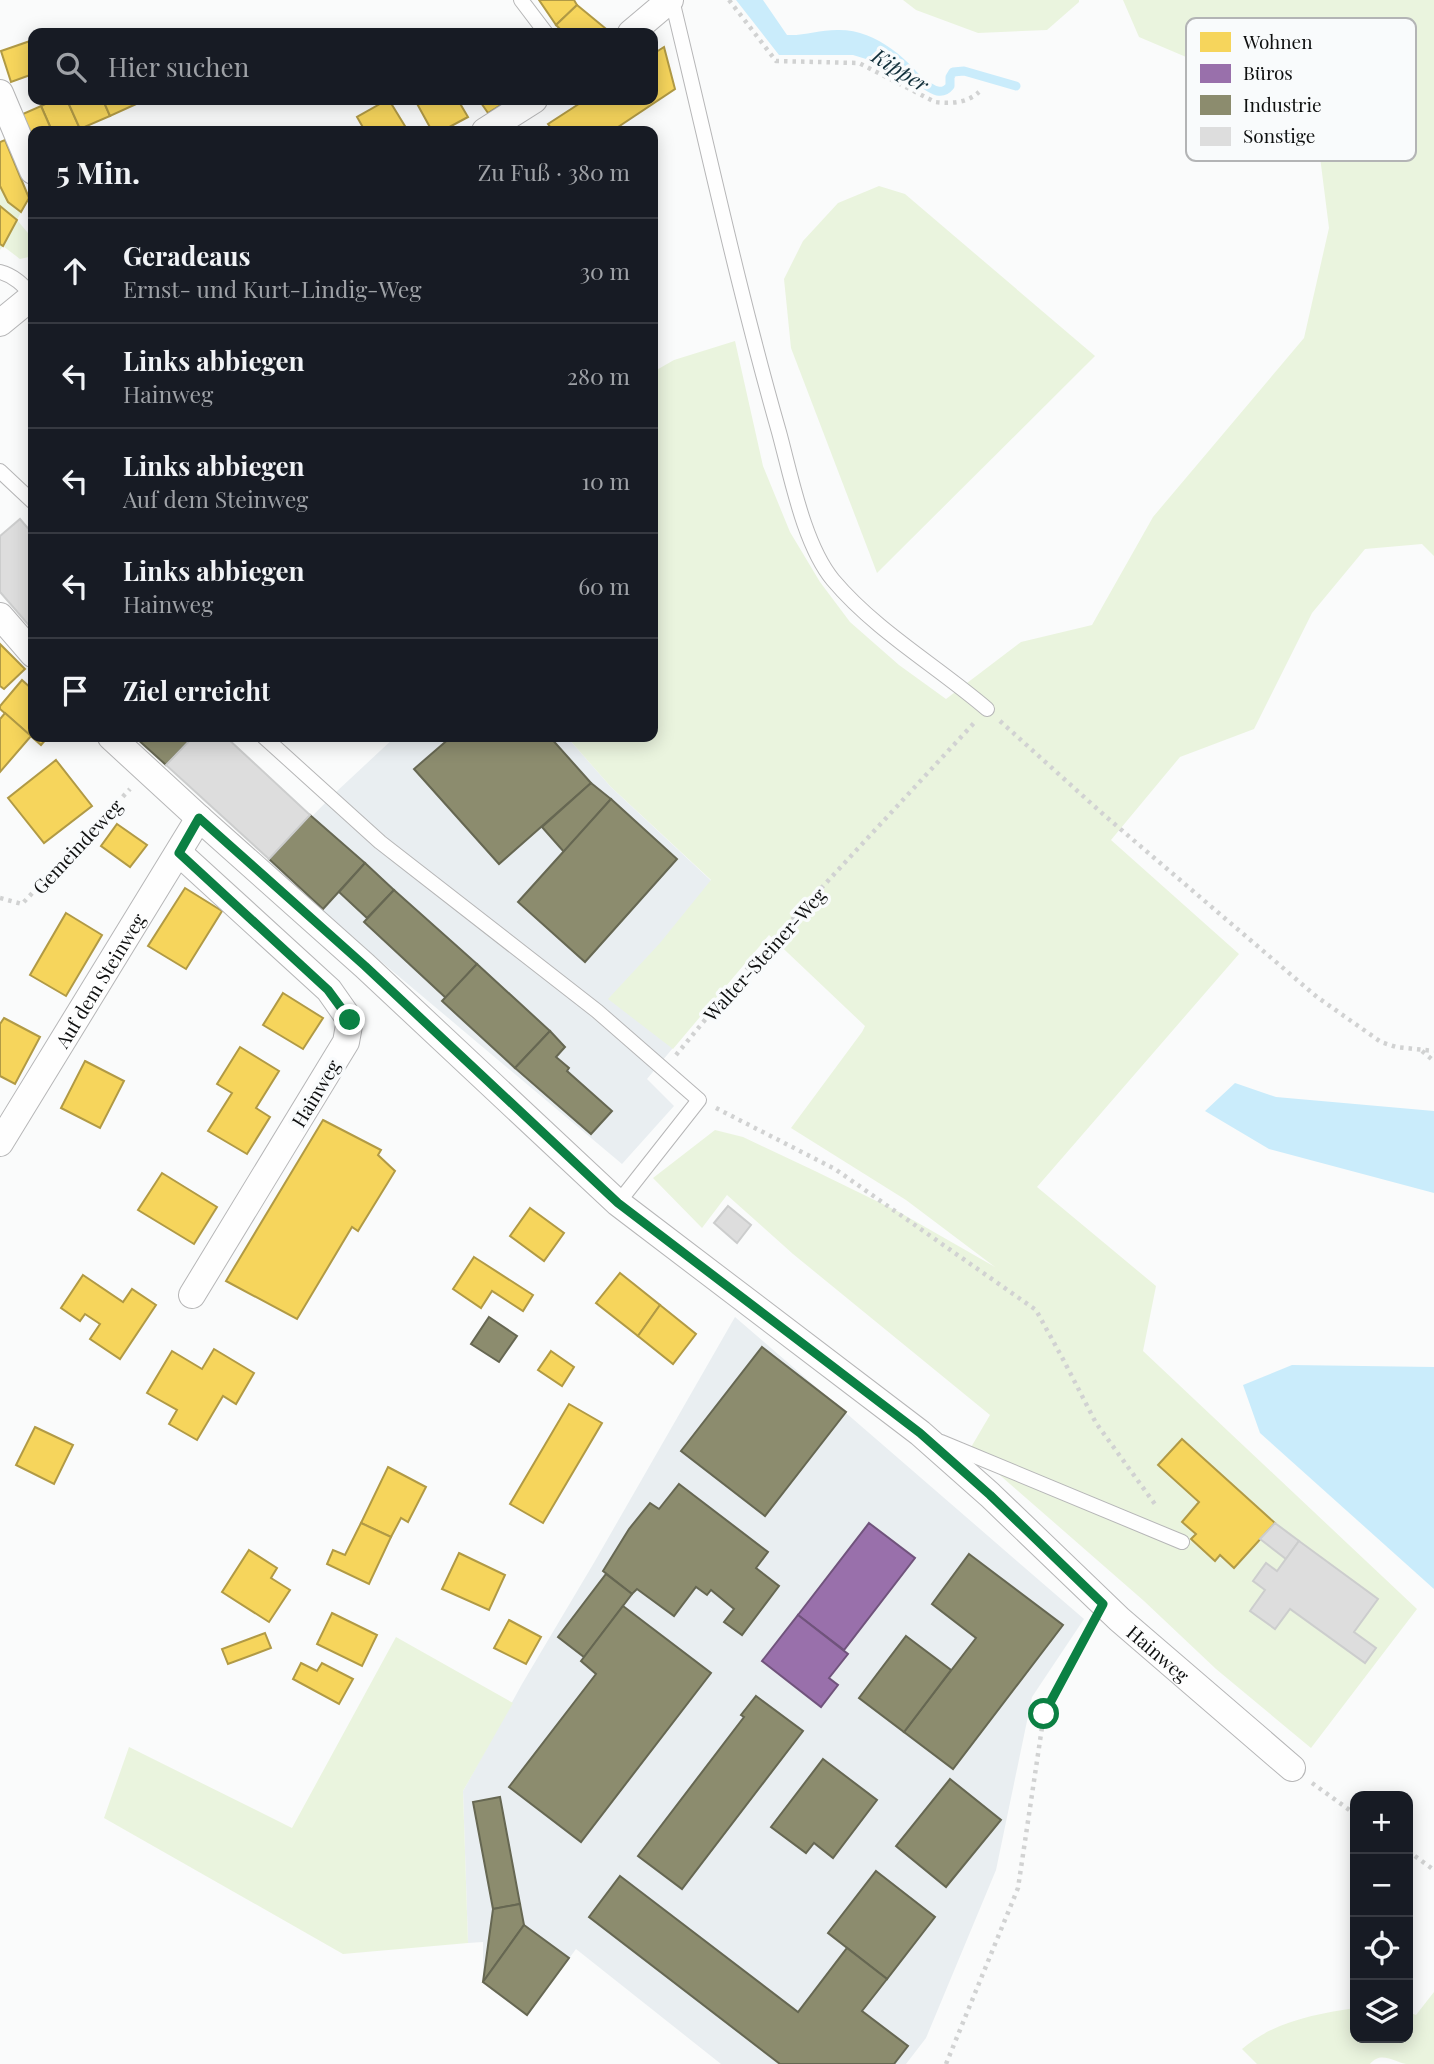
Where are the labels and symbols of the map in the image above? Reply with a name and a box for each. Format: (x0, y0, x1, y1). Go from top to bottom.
legend (1186, 18, 1416, 161)
text: Wohnen (1242, 28, 1313, 54)
water label: Kipper (867, 40, 935, 98)
text: Büros (1243, 59, 1293, 85)
text: Industrie (1243, 91, 1322, 117)
text: Sonstige (1243, 122, 1315, 148)
street label: Gemeindeweg (26, 793, 128, 899)
street label: Walter-Steiner-Weg (696, 882, 831, 1027)
street label: Auf dem Steinweg (48, 908, 151, 1053)
route end (334, 1004, 365, 1035)
street label: Hainweg (285, 1054, 345, 1132)
street label: Hainweg (1122, 1619, 1195, 1687)
route start (1028, 1698, 1059, 1729)

